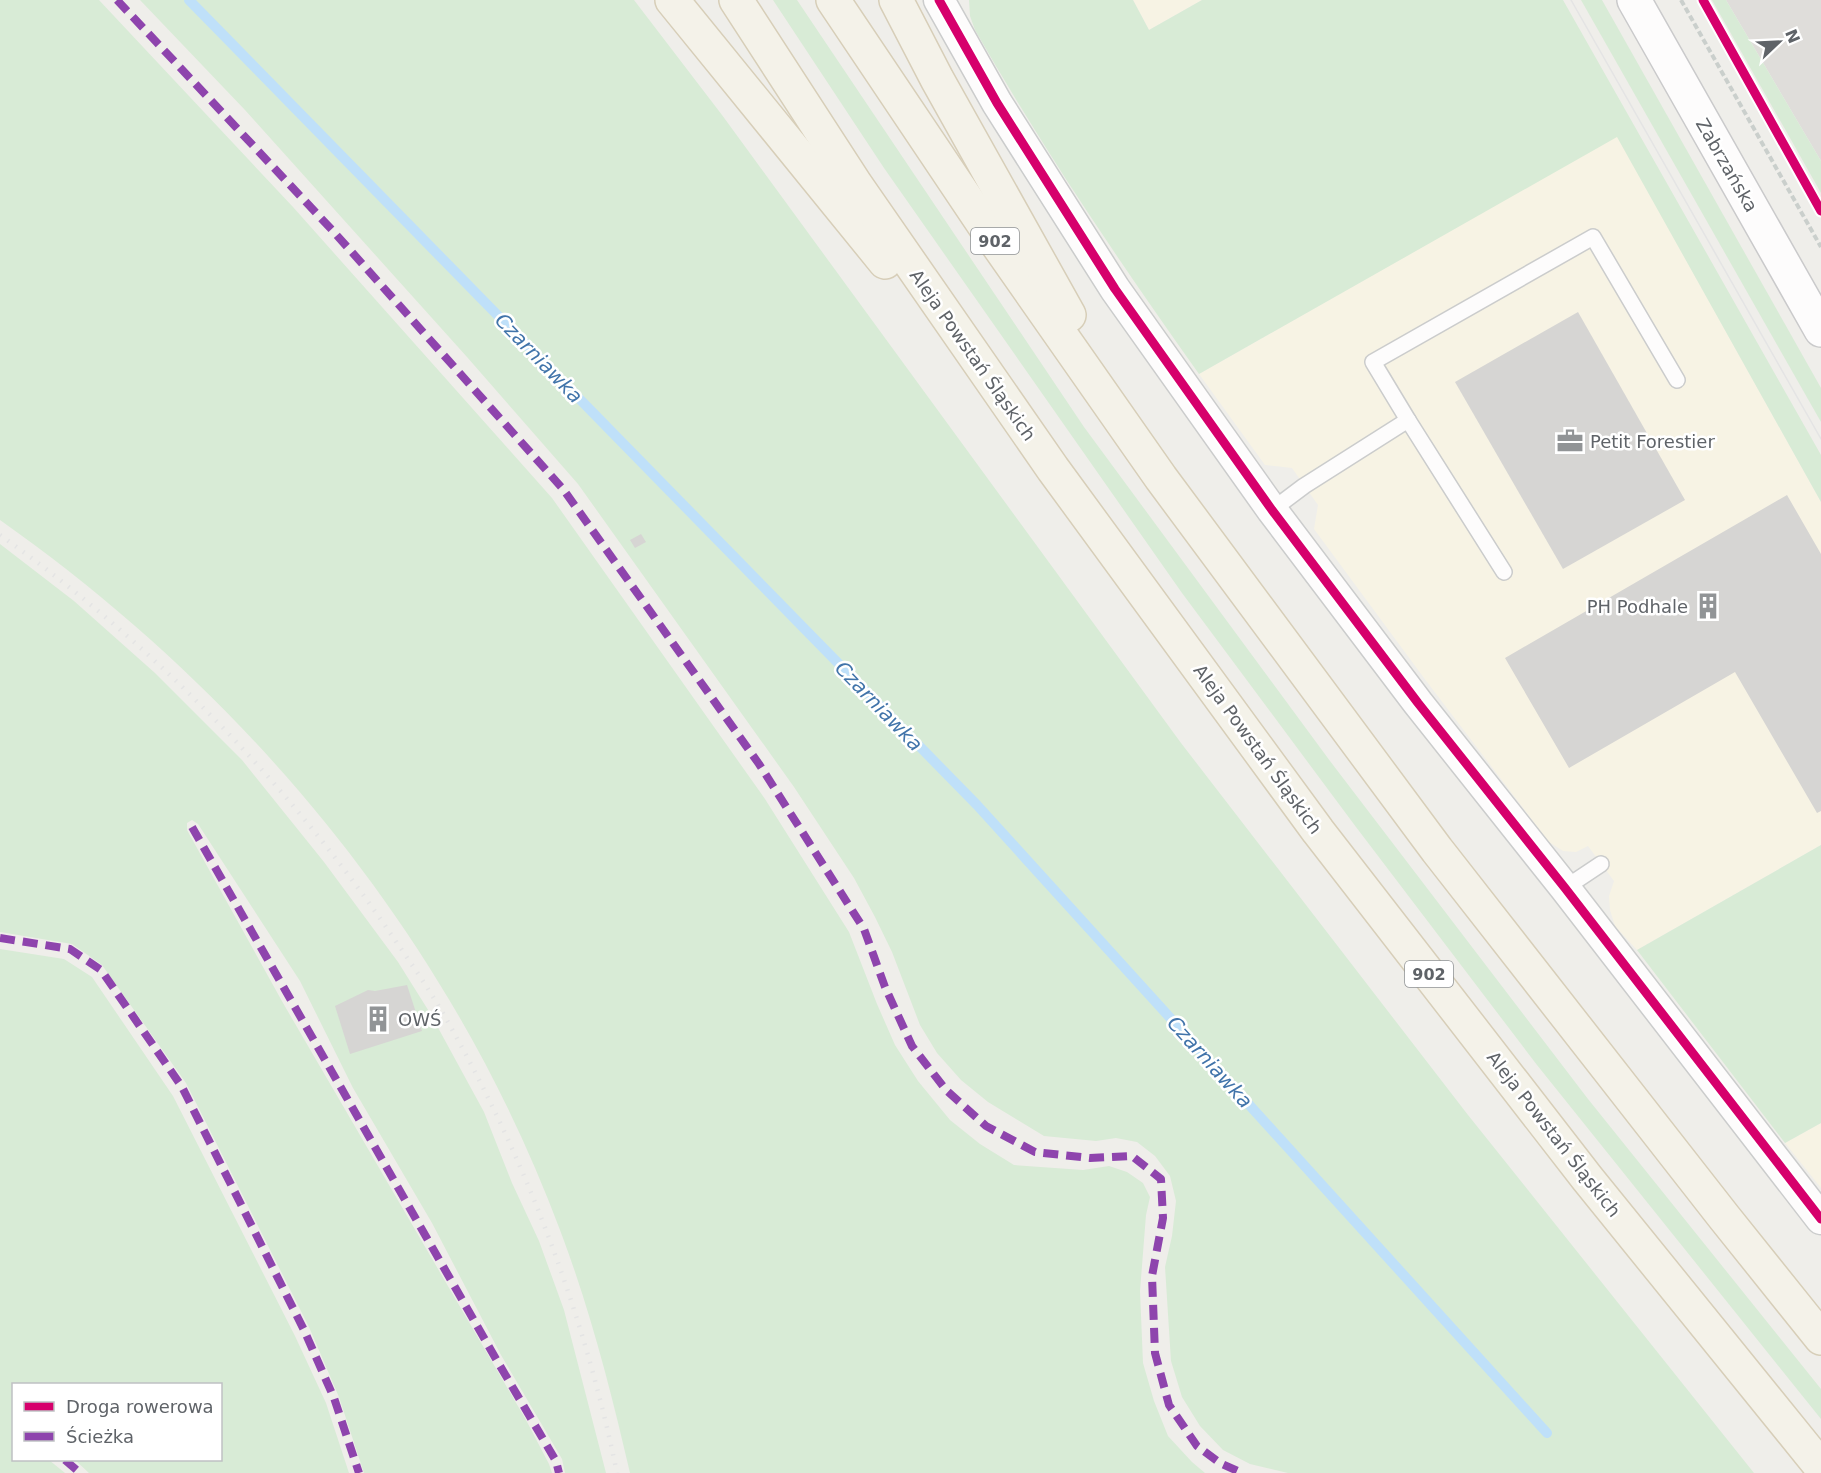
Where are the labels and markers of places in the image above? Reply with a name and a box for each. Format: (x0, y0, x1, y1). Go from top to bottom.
office icon: Petit Forestier (1555, 426, 1585, 456)
place label: Petit Forestier (1590, 431, 1715, 452)
building icon: PH Podhale (1693, 591, 1723, 621)
place label: PH Podhale (1587, 596, 1688, 617)
building icon: OWŚ (363, 1004, 393, 1034)
place label: OWŚ (398, 1009, 441, 1030)

